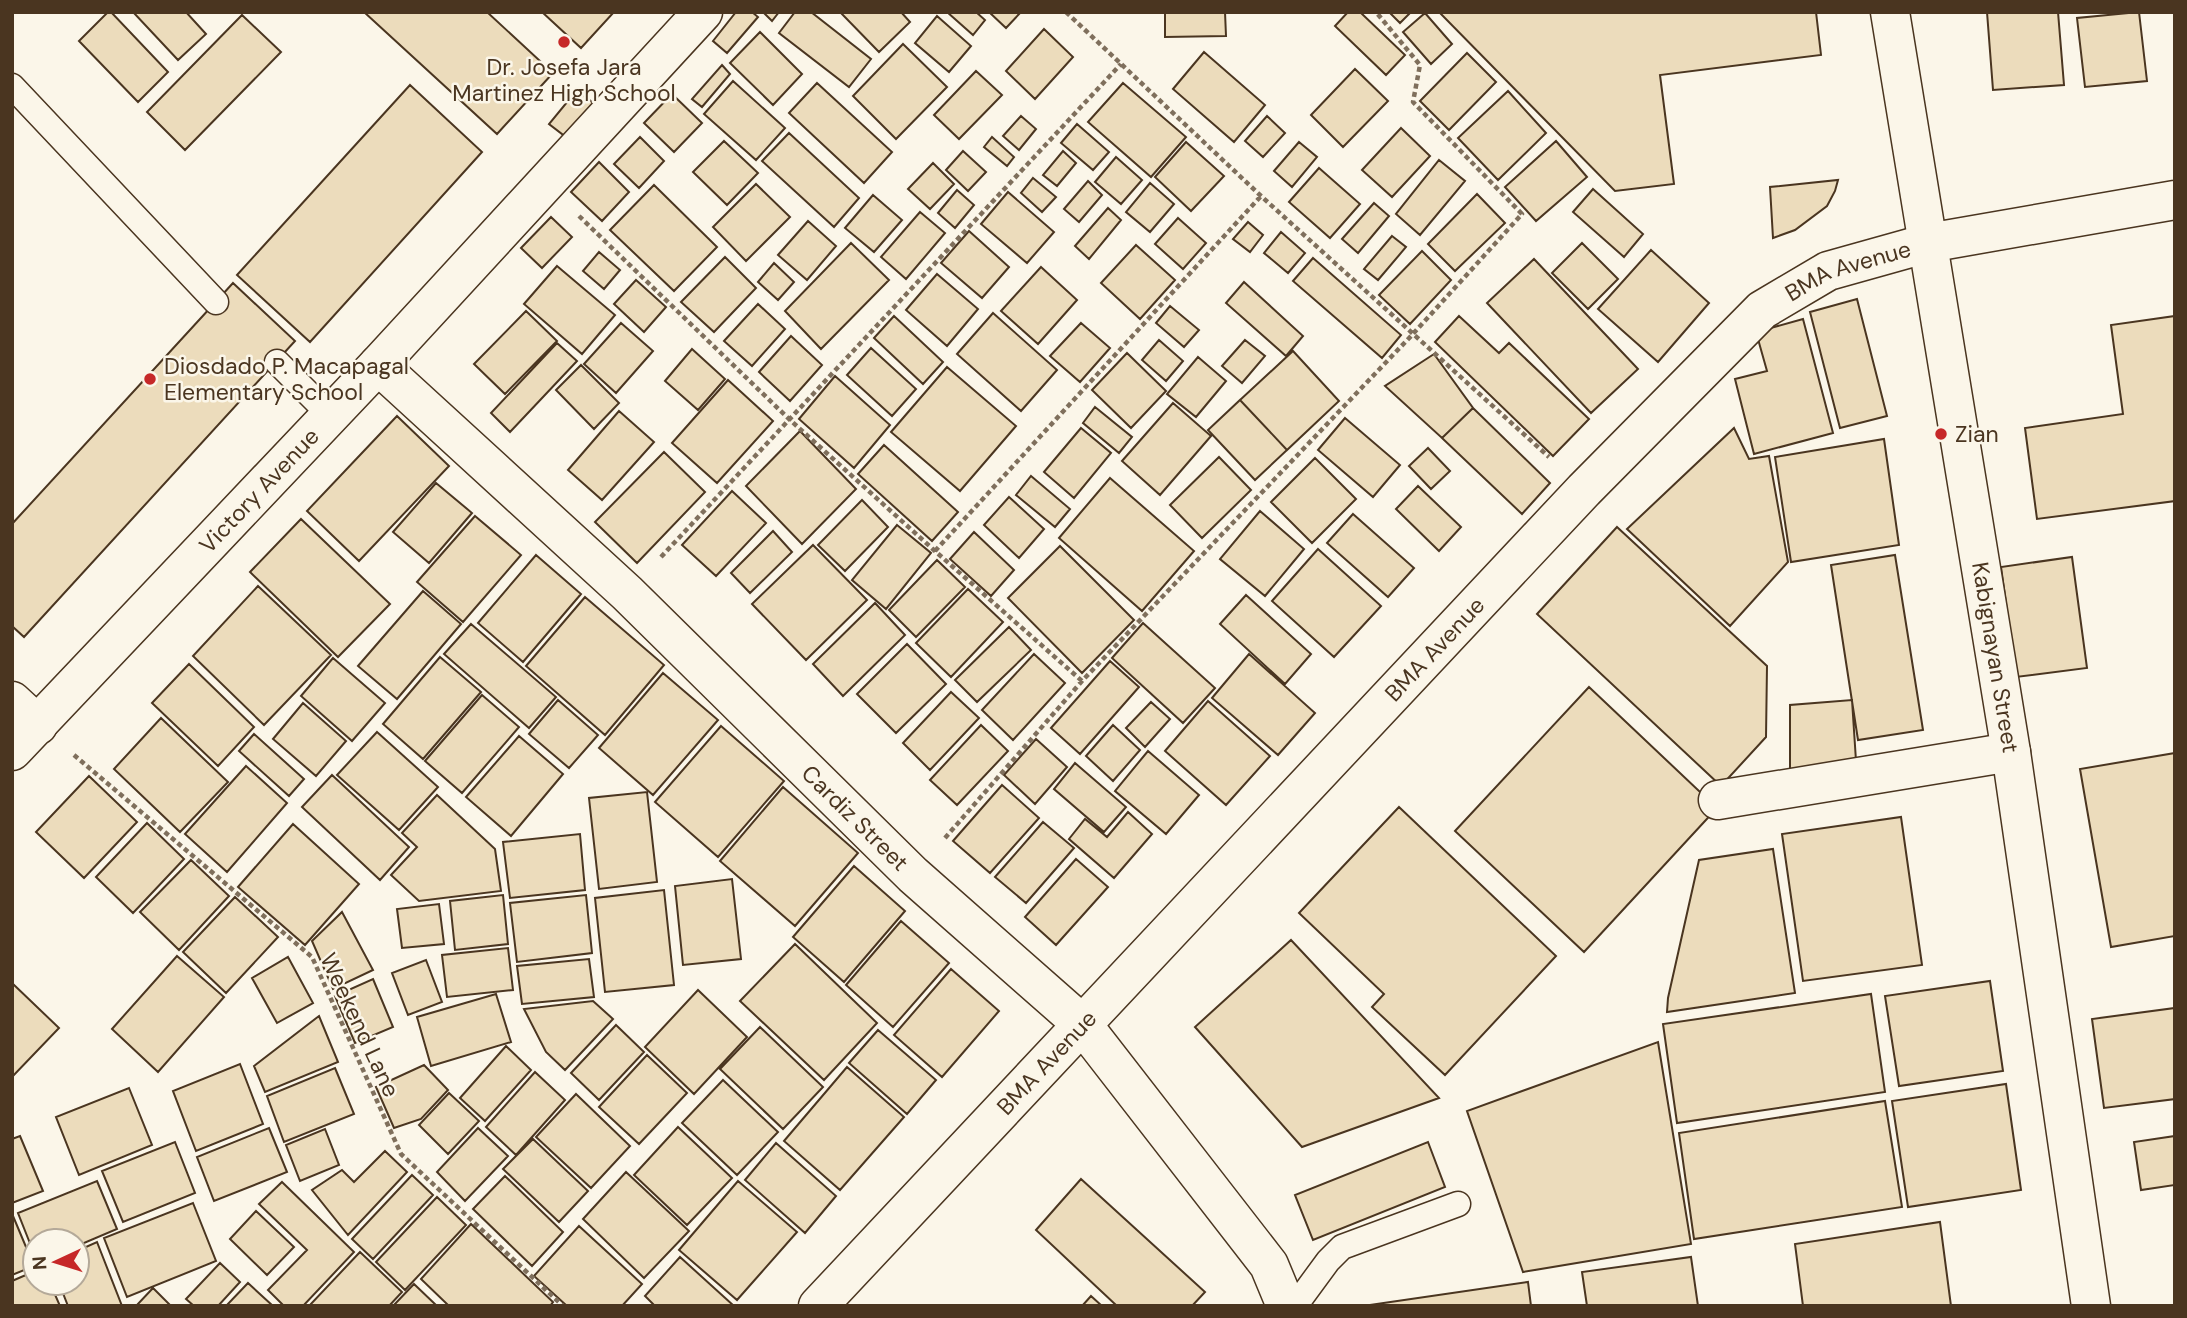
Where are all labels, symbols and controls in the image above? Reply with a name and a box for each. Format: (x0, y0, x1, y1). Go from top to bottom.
marker: Dr. Josefa Jara Martinez High School (556, 34, 572, 50)
place label: Dr. Josefa Jara Martinez High School (452, 52, 676, 108)
street label: BMA Avenue (1780, 234, 1914, 308)
place label: Diosdado P. Macapagal Elementary School (164, 351, 409, 407)
marker: Diosdado P. Macapagal Elementary School (142, 371, 158, 387)
place label: Zian (1955, 419, 1999, 449)
street label: Victory Avenue (192, 421, 326, 559)
marker: Zian (1933, 426, 1949, 442)
street label: Kabignayan Street (1965, 560, 2026, 755)
street label: BMA Avenue (1378, 590, 1491, 708)
street label: Cardiz Street (795, 758, 915, 877)
street label: Weekend Lane (314, 948, 406, 1102)
street label: BMA Avenue (990, 1004, 1103, 1121)
north arrow (21, 1227, 91, 1297)
text: N (27, 1255, 52, 1271)

